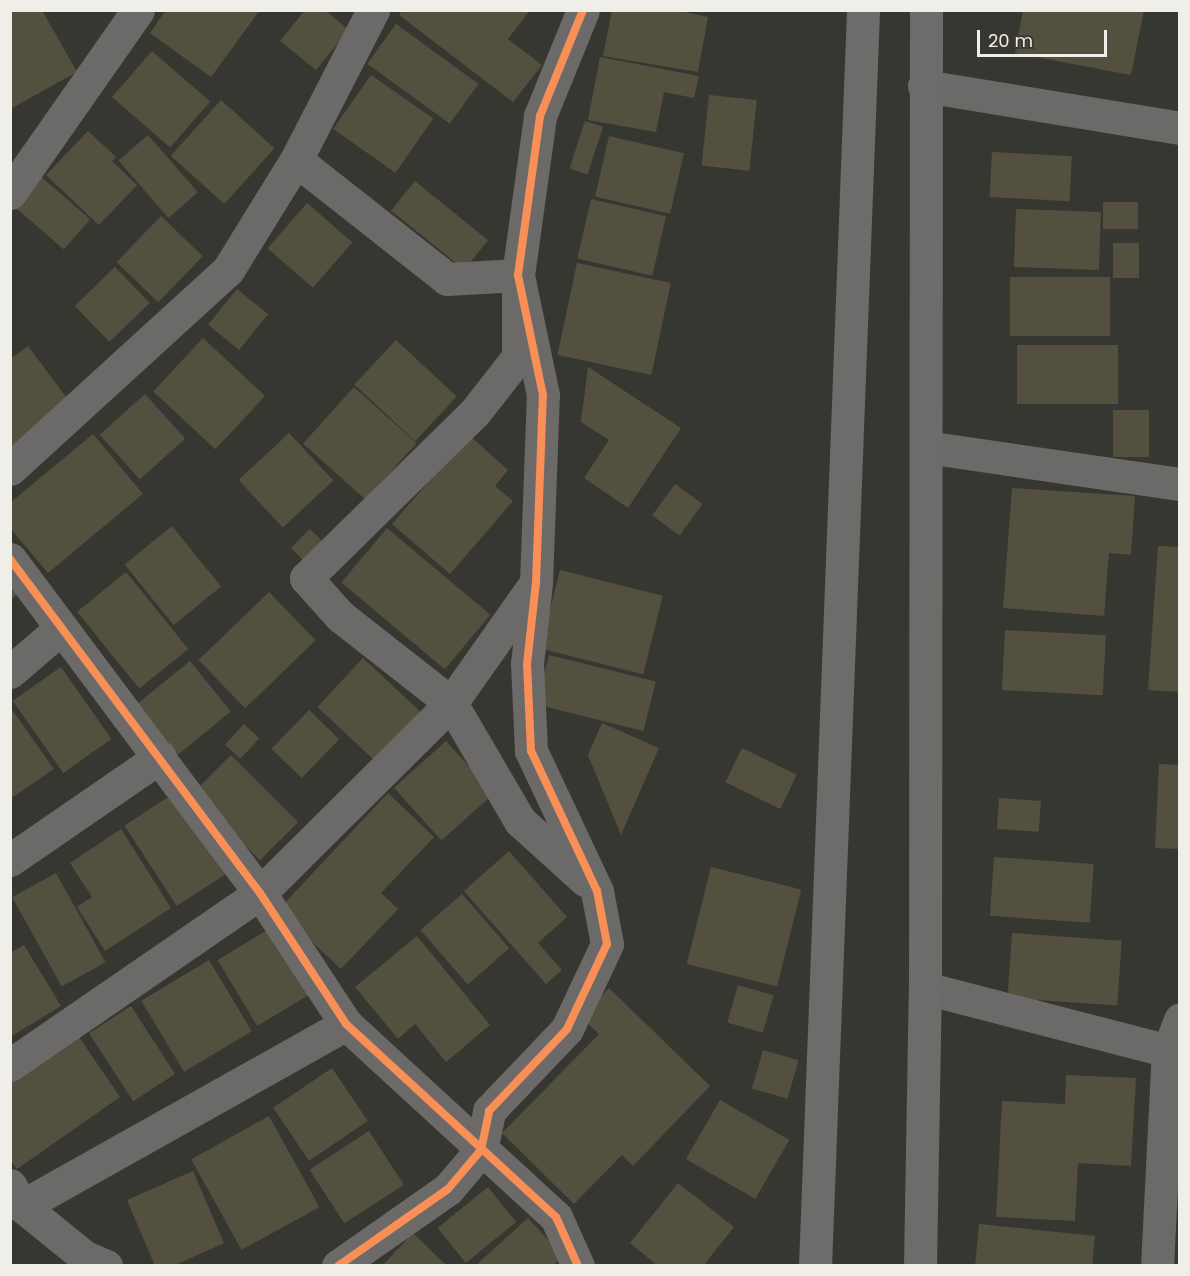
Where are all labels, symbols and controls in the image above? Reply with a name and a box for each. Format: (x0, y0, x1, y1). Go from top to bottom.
scale bar (980, 18, 1110, 56)
text: 20 m (988, 28, 1033, 53)

